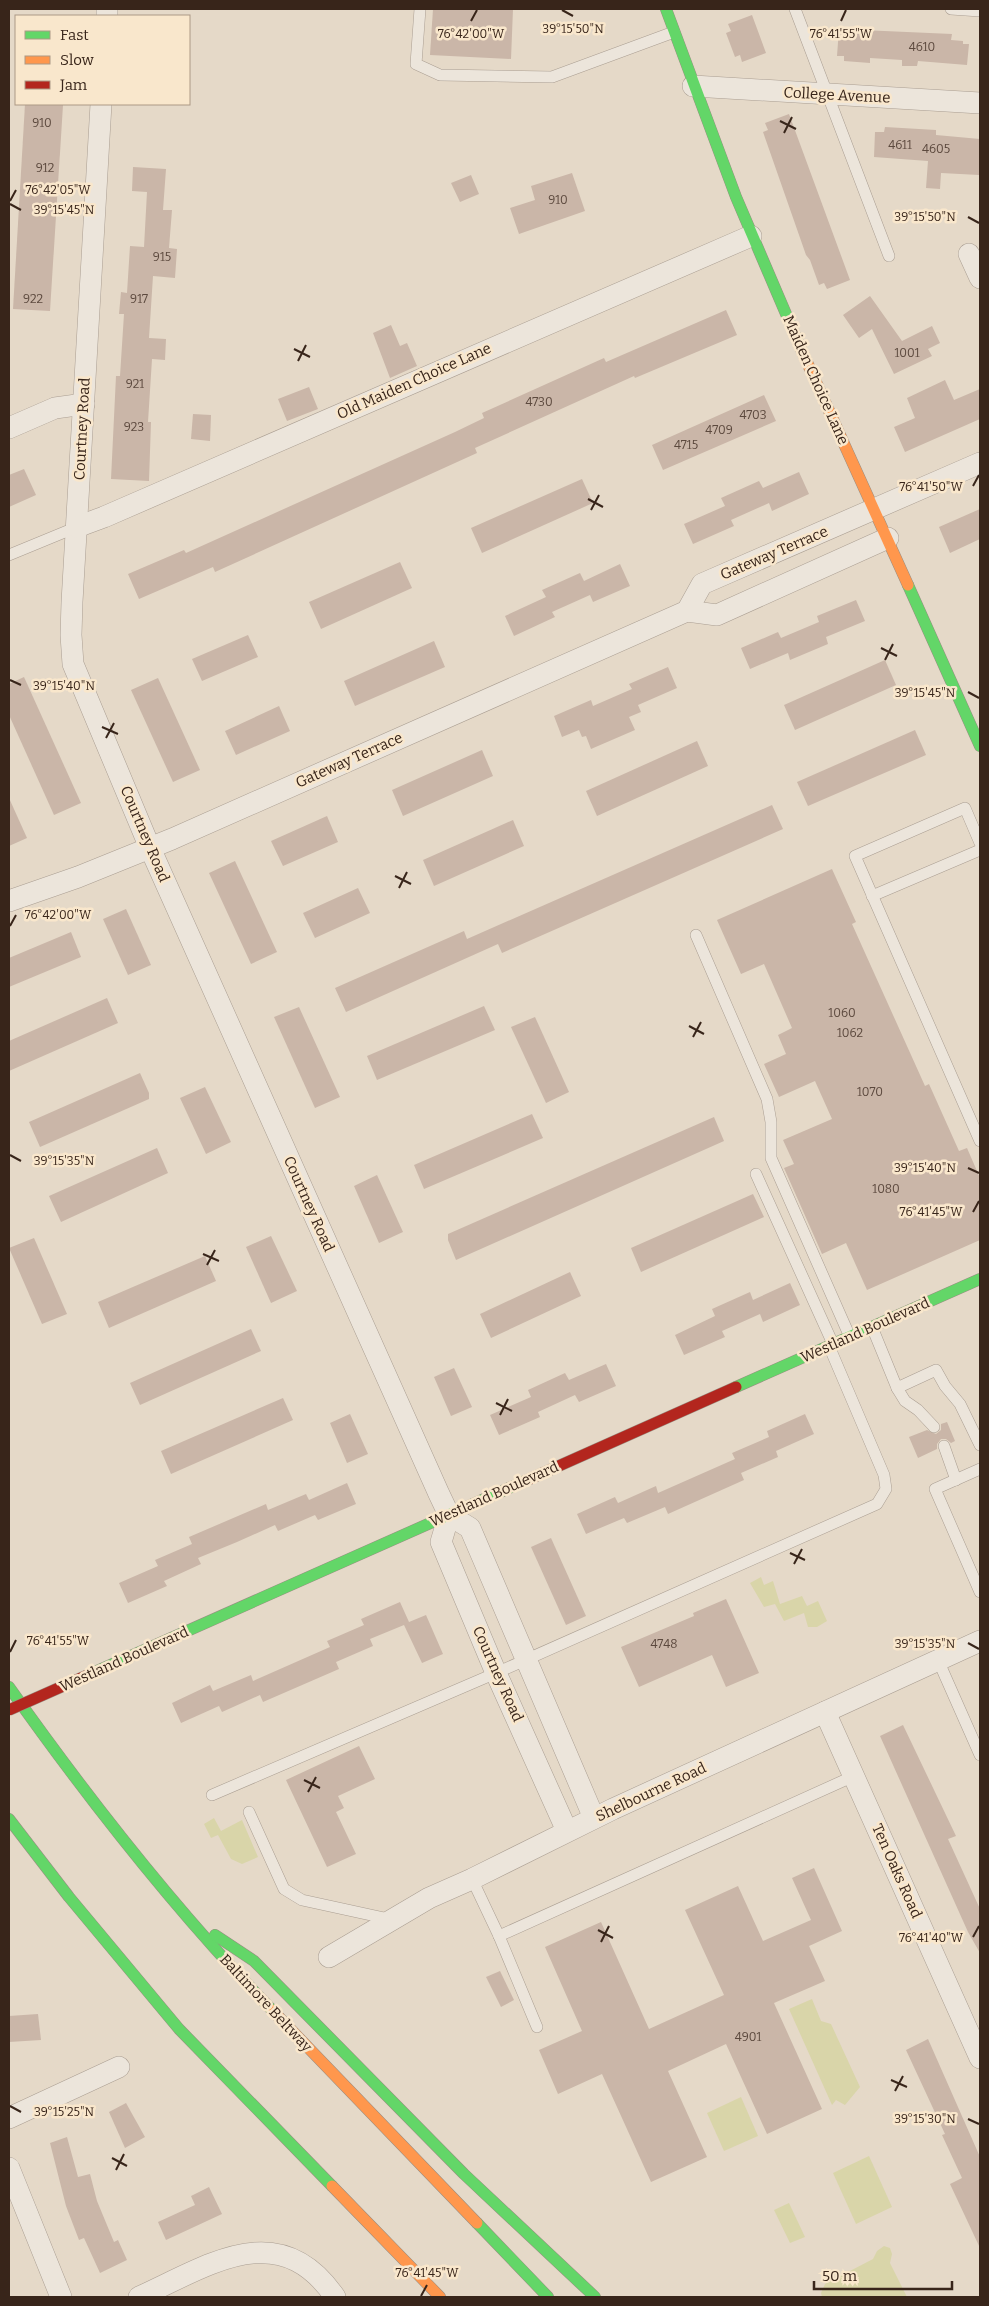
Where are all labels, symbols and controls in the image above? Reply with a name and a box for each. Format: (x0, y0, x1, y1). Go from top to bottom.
legend (15, 15, 190, 105)
text: 39°15'50"N (542, 22, 604, 36)
text: Fast (60, 26, 89, 44)
text: 76°42'00"W (438, 27, 505, 41)
text: 76°41'55"W (810, 27, 873, 41)
house number: 4610 (909, 40, 935, 54)
text: Slow (60, 51, 95, 69)
text: Jam (59, 76, 88, 94)
street label: College Avenue (783, 83, 891, 107)
house number: 910 (32, 116, 52, 130)
house number: 4611 (888, 138, 912, 152)
house number: 4605 (922, 142, 950, 156)
house number: 912 (36, 161, 54, 175)
text: 76°42'05"W (25, 183, 91, 197)
house number: 910 (548, 193, 568, 207)
text: 39°15'45"N (34, 203, 95, 217)
text: 39°15'50"N (894, 210, 956, 224)
house number: 915 (153, 250, 171, 264)
house number: 922 (23, 292, 43, 306)
house number: 917 (130, 292, 148, 306)
street label: Maiden Choice Lane (779, 313, 853, 447)
street label: Old Maiden Choice Lane (334, 339, 494, 423)
house number: 1001 (894, 346, 920, 360)
street label: Courtney Road (70, 377, 94, 481)
house number: 921 (126, 377, 144, 391)
house number: 4730 (525, 395, 553, 409)
house number: 4703 (739, 408, 767, 422)
house number: 923 (124, 420, 144, 434)
house number: 4709 (705, 423, 733, 437)
house number: 4715 (674, 438, 698, 452)
text: 76°41'50"W (899, 480, 963, 494)
street label: Gateway Terrace (717, 522, 831, 584)
text: 39°15'40"N (33, 679, 95, 693)
text: 39°15'45"N (895, 686, 956, 700)
street label: Gateway Terrace (293, 728, 405, 792)
street label: Courtney Road (117, 783, 173, 885)
text: 76°42'00"W (25, 908, 92, 922)
house number: 1060 (828, 1006, 856, 1020)
house number: 1062 (837, 1026, 863, 1040)
house number: 1070 (857, 1085, 883, 1099)
street label: Courtney Road (280, 1153, 338, 1255)
text: 39°15'35"N (34, 1154, 95, 1168)
text: 39°15'40"N (894, 1161, 956, 1175)
house number: 1080 (872, 1182, 900, 1196)
text: 76°41'45"W (900, 1205, 963, 1219)
street label: Westland Boulevard (798, 1293, 932, 1367)
street label: Westland Boulevard (427, 1457, 561, 1531)
street label: Westland Boulevard (57, 1622, 191, 1696)
street label: Courtney Road (469, 1623, 527, 1725)
text: 76°41'55"W (27, 1634, 90, 1648)
house number: 4748 (651, 1637, 677, 1651)
text: 39°15'35"N (895, 1637, 956, 1651)
street label: Shelbourne Road (593, 1758, 709, 1825)
street label: Ten Oaks Road (868, 1821, 926, 1921)
text: 76°41'40"W (899, 1931, 964, 1945)
street label: Baltimore Beltway (216, 1950, 316, 2056)
house number: 4901 (735, 2030, 761, 2044)
text: 39°15'25"N (34, 2105, 95, 2119)
text: 39°15'30"N (894, 2112, 956, 2126)
scale bar (814, 2258, 952, 2290)
text: 76°41'45"W (396, 2266, 459, 2280)
text: 50 m (822, 2267, 858, 2285)

